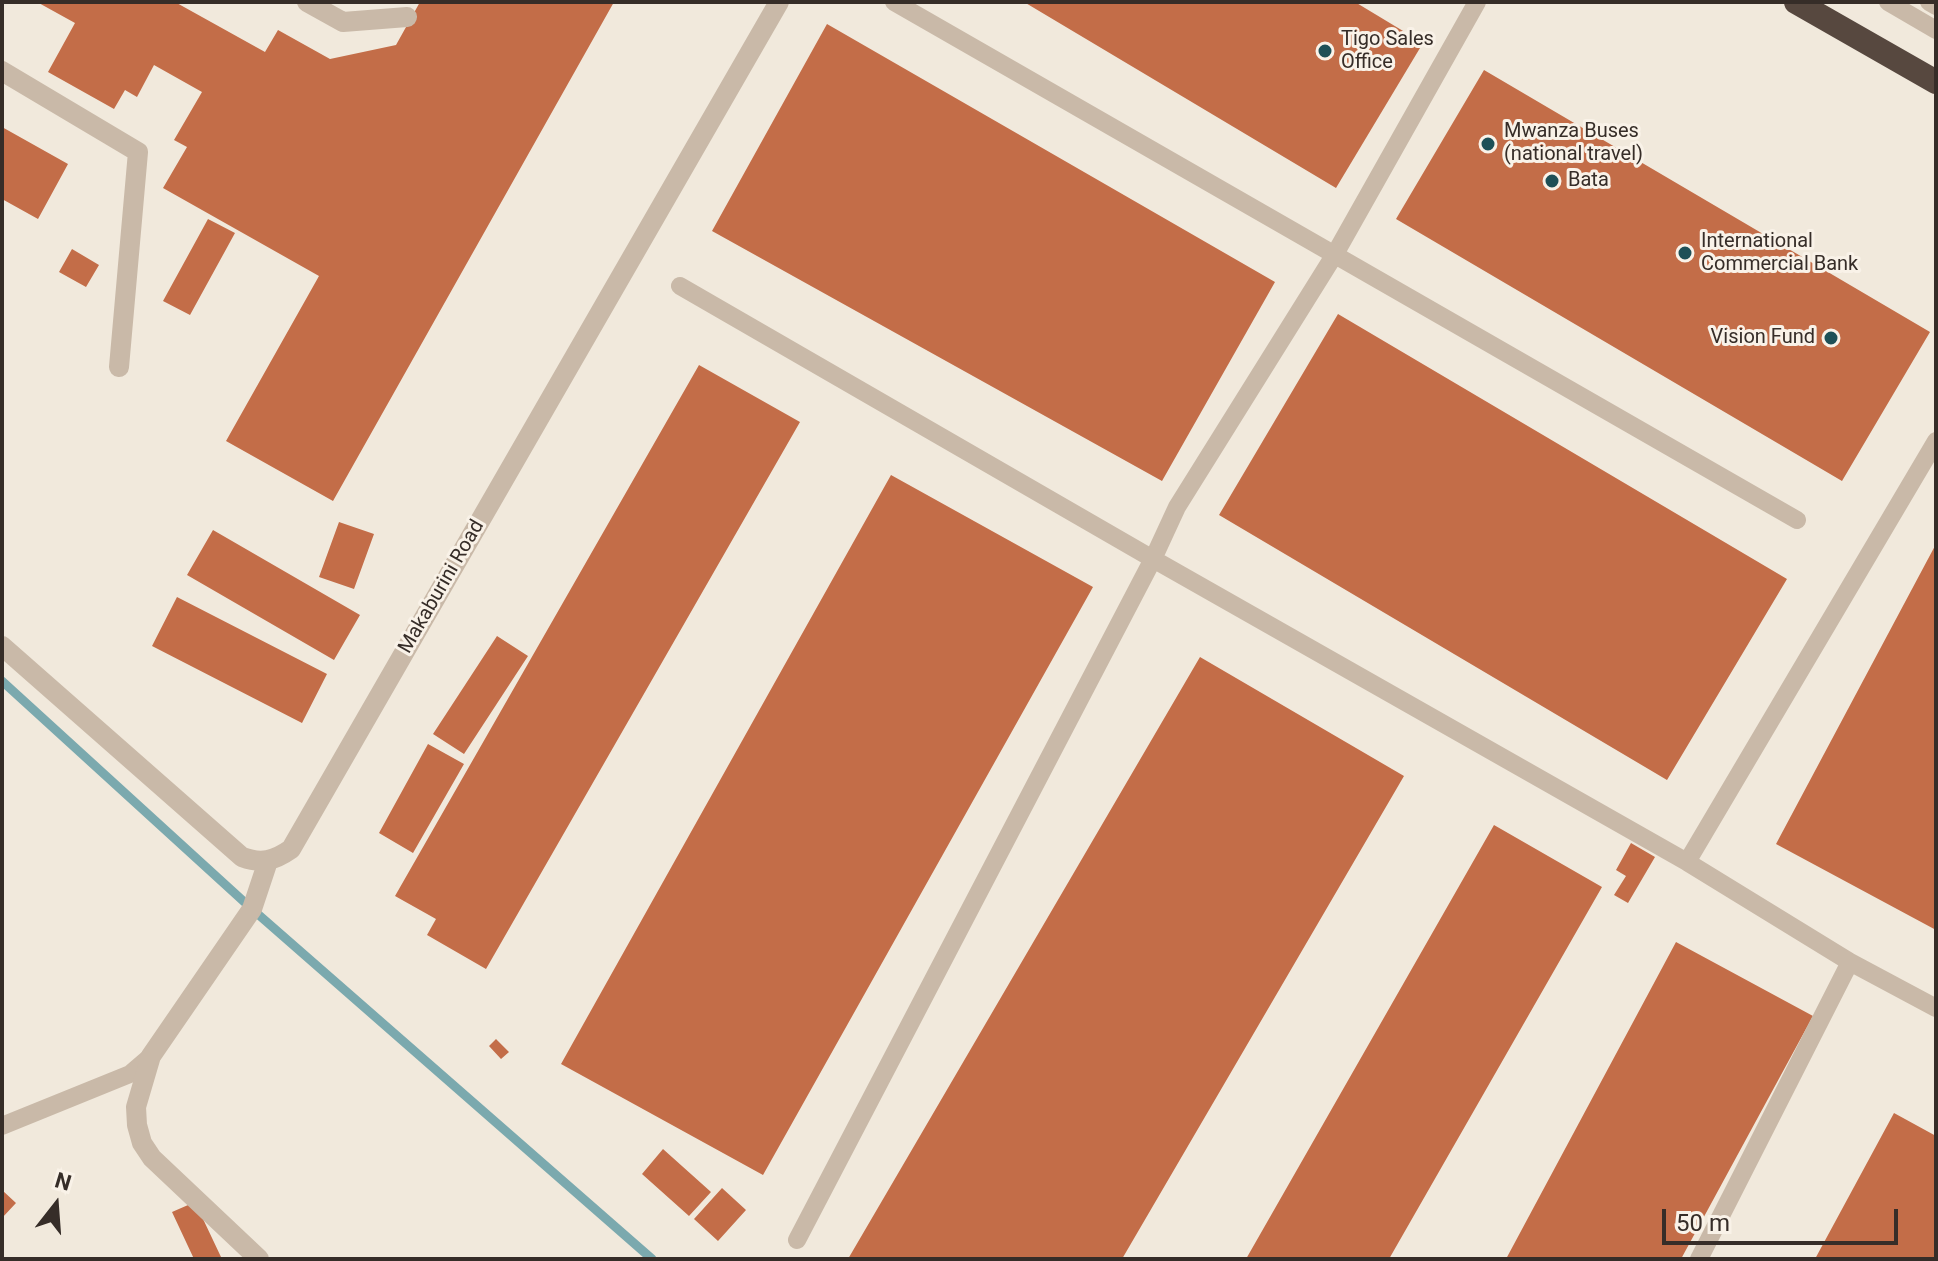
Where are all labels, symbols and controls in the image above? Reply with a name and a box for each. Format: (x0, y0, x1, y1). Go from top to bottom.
place label: Tigo Sales Office (1341, 28, 1434, 75)
marker: Tigo Sales Office (1316, 42, 1334, 60)
place label: Mwanza Buses (national travel) (1504, 120, 1643, 167)
marker: Mwanza Buses (national travel) (1479, 135, 1497, 153)
place label: Bata (1568, 169, 1609, 193)
marker: Bata (1543, 172, 1561, 190)
place label: International Commercial Bank (1701, 230, 1858, 277)
marker: International Commercial Bank (1676, 244, 1694, 262)
place label: Vision Fund (1711, 326, 1815, 350)
marker: Vision Fund (1822, 329, 1840, 347)
street label: Makaburini Road (394, 516, 490, 658)
north arrow (16, 1165, 96, 1245)
text: N (52, 1167, 74, 1196)
scale bar (1666, 1193, 1902, 1243)
text: 50 m (1676, 1209, 1730, 1237)

